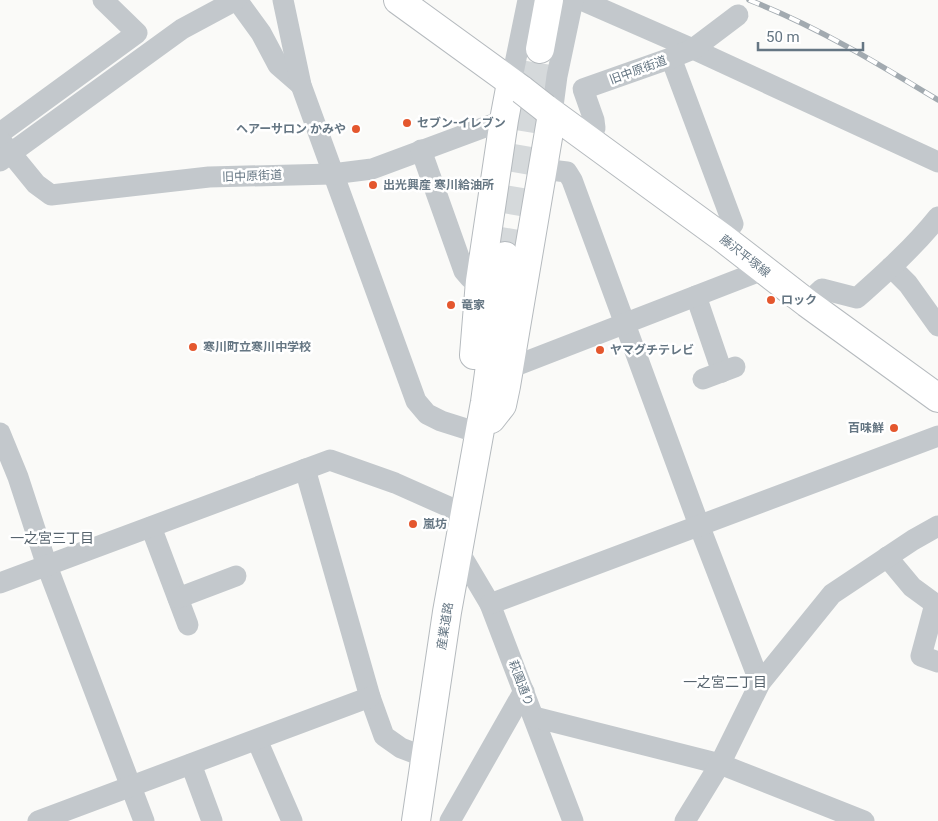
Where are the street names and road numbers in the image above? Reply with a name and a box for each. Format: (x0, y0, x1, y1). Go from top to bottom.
street label: 旧中原街道 (607, 53, 669, 87)
street label: 旧中原街道 (222, 168, 282, 184)
street label: 藤沢平塚線 (717, 232, 773, 280)
street label: 産業道路 (434, 601, 456, 651)
street label: 萩園通り (506, 658, 536, 708)

